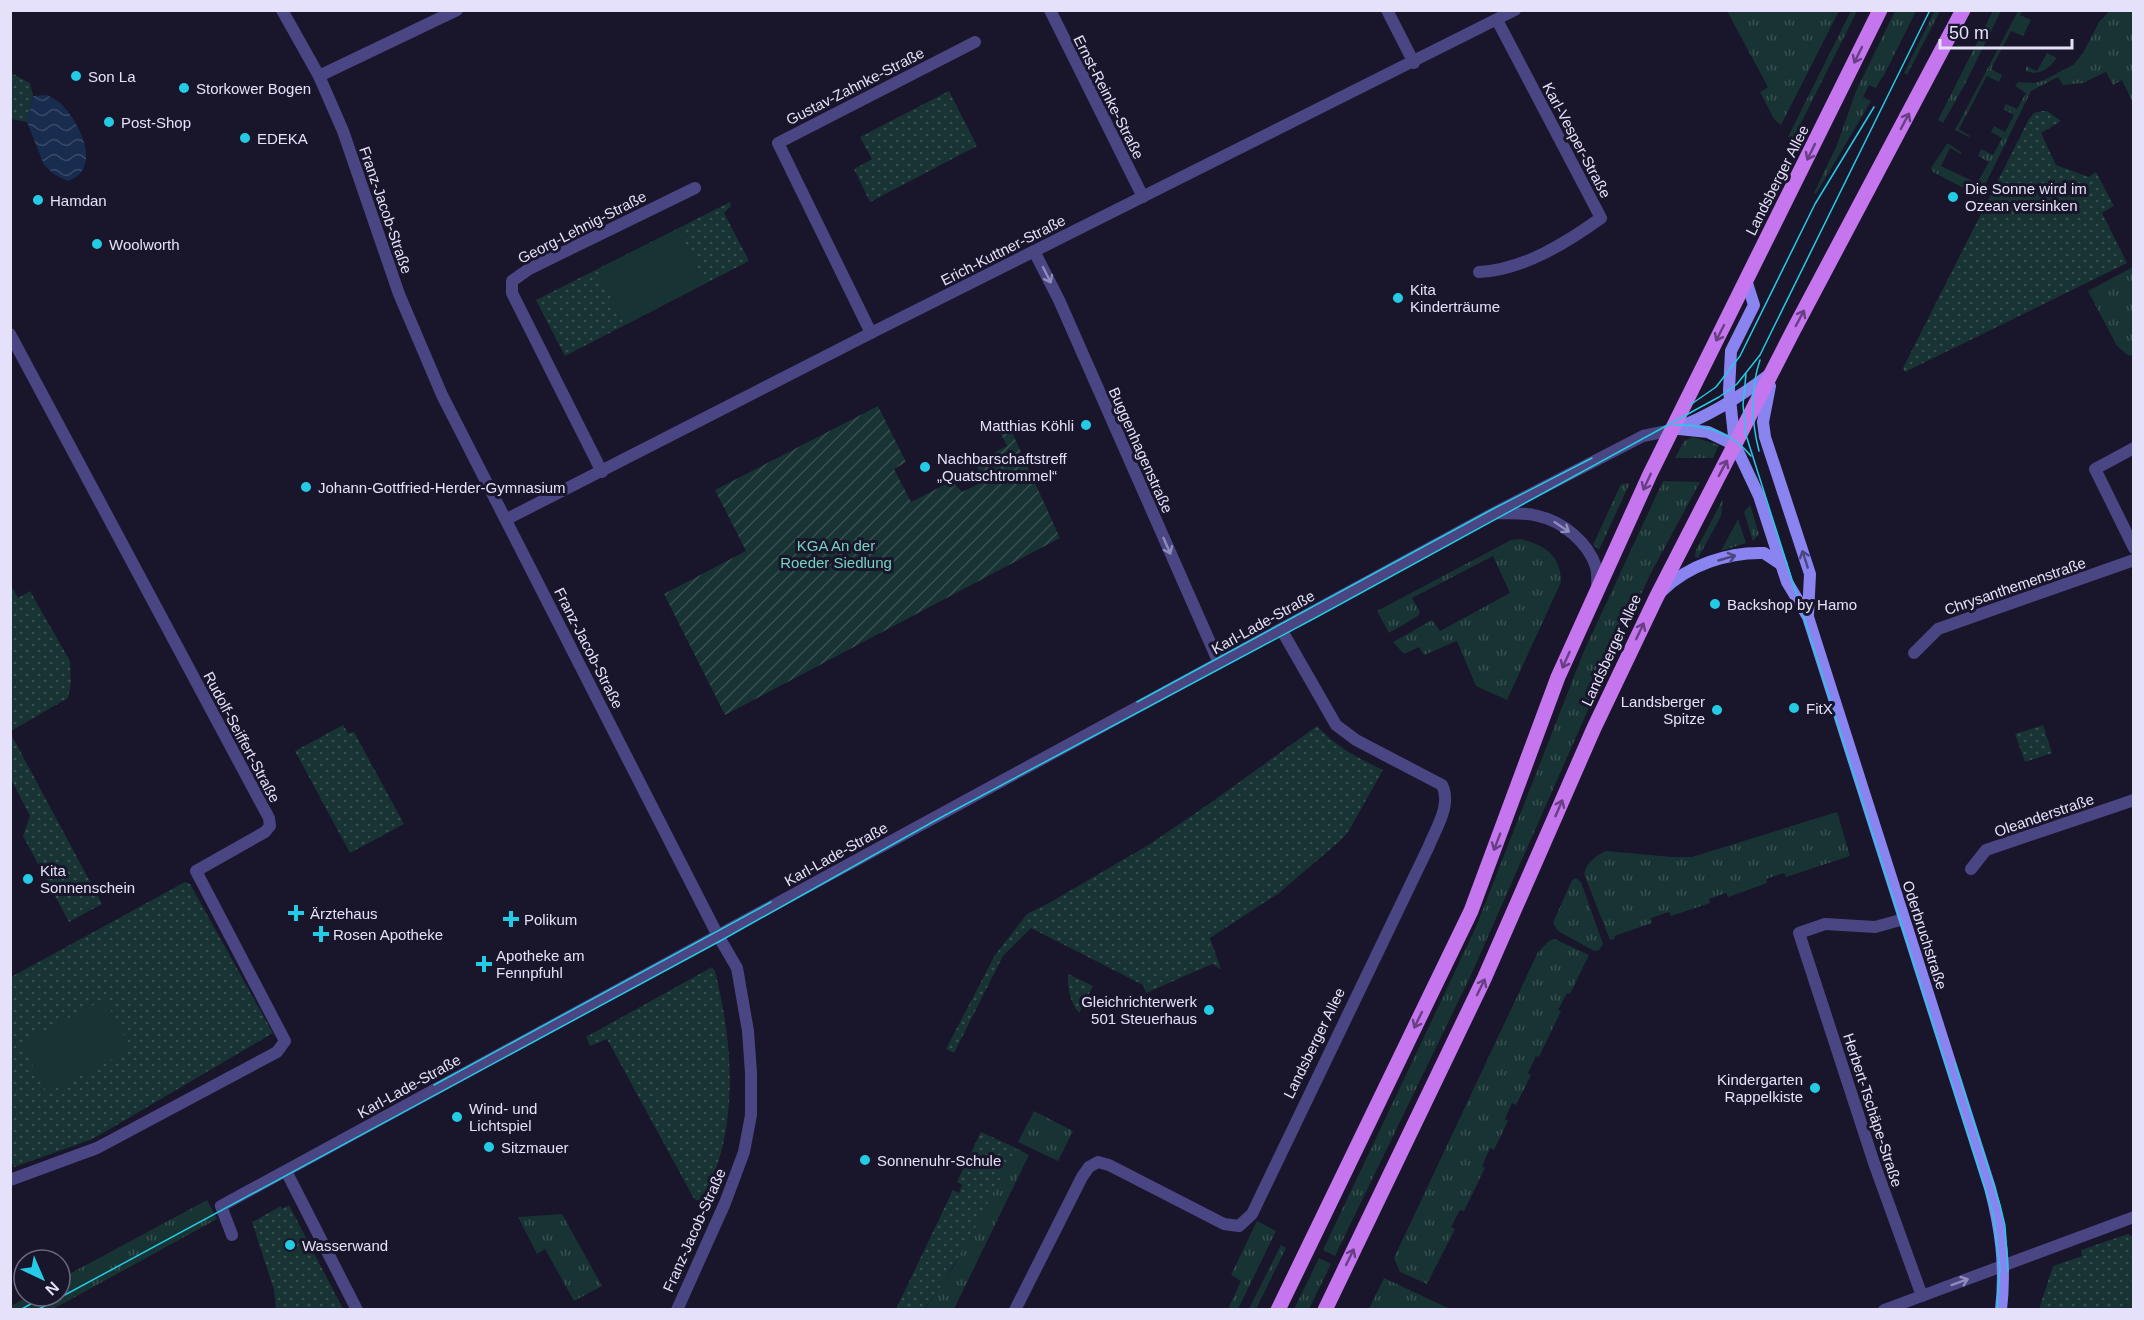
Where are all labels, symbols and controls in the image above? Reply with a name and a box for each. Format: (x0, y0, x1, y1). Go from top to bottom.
scale bar (1940, 12, 2072, 50)
text: 50 m (1949, 23, 1989, 43)
street label: Ernst-Reinke-Straße (1070, 32, 1148, 162)
street label: Gustav-Zahnke-Straße (783, 44, 927, 128)
one-way arrow (1852, 46, 1864, 64)
place label: Son La (88, 68, 136, 85)
marker: Son La (69, 69, 83, 83)
street label: Karl-Vesper-Straße (1539, 79, 1615, 201)
place label: Storkower Bogen (196, 80, 311, 97)
marker: Storkower Bogen (177, 81, 191, 95)
one-way arrow (1899, 113, 1911, 131)
place label: Post-Shop (121, 114, 191, 131)
marker: Post-Shop (102, 115, 116, 129)
street label: Landsberger Allee (1742, 122, 1812, 238)
place label: EDEKA (257, 130, 308, 147)
marker: EDEKA (238, 131, 252, 145)
one-way arrow (1805, 143, 1816, 161)
street label: Franz-Jacob-Straße (356, 144, 416, 276)
place label: Die Sonne wird im Ozean versinken (1965, 180, 2087, 214)
street label: Georg-Lehnig-Straße (515, 187, 649, 267)
marker: Die Sonne wird im Ozean versinken (1946, 190, 1960, 204)
place label: Hamdan (50, 192, 107, 209)
marker: Hamdan (31, 193, 45, 207)
street label: Erich-Kuttner-Straße (938, 211, 1068, 289)
place label: Woolworth (109, 236, 180, 253)
marker: Woolworth (90, 237, 104, 251)
one-way arrow (1041, 266, 1053, 284)
place label: Kita Kinderträume (1410, 281, 1500, 315)
marker: Kita Kinderträume (1391, 291, 1405, 305)
one-way arrow (1795, 309, 1807, 327)
one-way arrow (1714, 323, 1725, 341)
street label: Buggenhagenstraße (1106, 384, 1176, 516)
place label: Matthias Köhli (980, 417, 1074, 434)
marker: Matthias Köhli (1079, 418, 1093, 432)
place label: Nachbarschaftstreff „Quatschtrommel“ (937, 450, 1068, 484)
marker: Nachbarschaftstreff „Quatschtrommel“ (918, 460, 932, 474)
one-way arrow (1718, 460, 1730, 478)
one-way arrow (1640, 473, 1652, 491)
place label: Johann-Gottfried-Herder-Gymnasium (318, 479, 566, 496)
marker: Johann-Gottfried-Herder-Gymnasium (299, 480, 313, 494)
one-way arrow (1553, 521, 1570, 533)
park label: KGA An der Roeder Siedlung (780, 537, 892, 571)
one-way arrow (1162, 537, 1173, 555)
one-way arrow (1798, 550, 1809, 569)
one-way arrow (1717, 552, 1736, 563)
street label: Chrysanthemenstraße (1942, 554, 2088, 618)
street label: Franz-Jacob-Straße (551, 585, 627, 711)
street label: Karl-Lade-Straße (1209, 587, 1317, 657)
street label: Landsberger Allee (1578, 592, 1644, 708)
place label: Backshop by Hamo (1727, 596, 1857, 613)
marker: Backshop by Hamo (1708, 597, 1722, 611)
one-way arrow (1635, 622, 1647, 640)
one-way arrow (1560, 650, 1571, 668)
street label: Rudolf-Seiffert-Straße (200, 669, 284, 805)
place label: Landsberger Spitze (1621, 693, 1705, 727)
place label: FitX (1806, 700, 1833, 717)
marker: FitX (1787, 701, 1801, 715)
marker: Landsberger Spitze (1710, 703, 1724, 717)
street label: Oleanderstraße (1992, 790, 2096, 840)
one-way arrow (1554, 800, 1565, 818)
street label: Karl-Lade-Straße (782, 819, 890, 889)
one-way arrow (1490, 832, 1501, 851)
place label: Kita Sonnenschein (40, 862, 135, 896)
marker: Kita Sonnenschein (21, 872, 35, 886)
street label: Oderbruchstraße (1899, 878, 1951, 992)
marker: Ärztehaus (287, 904, 305, 922)
place label: Ärztehaus (310, 905, 378, 922)
marker: Polikum (502, 910, 520, 928)
place label: Polikum (524, 911, 577, 928)
place label: Rosen Apotheke (333, 926, 443, 943)
marker: Rosen Apotheke (314, 927, 328, 941)
place label: Apotheke am Fennpfuhl (496, 947, 584, 981)
marker: Apotheke am Fennpfuhl (477, 957, 491, 971)
one-way arrow (1475, 978, 1487, 996)
street label: Landsberger Allee (1280, 985, 1348, 1101)
place label: Gleichrichterwerk 501 Steuerhaus (1081, 993, 1197, 1027)
marker: Gleichrichterwerk 501 Steuerhaus (1202, 1003, 1216, 1017)
one-way arrow (1412, 1011, 1423, 1029)
street label: Herbert-Tschäpe-Straße (1840, 1031, 1906, 1189)
street label: Karl-Lade-Straße (355, 1051, 463, 1121)
place label: Kindergarten Rappelkiste (1717, 1071, 1803, 1105)
marker: Kindergarten Rappelkiste (1808, 1081, 1822, 1095)
place label: Wind- und Lichtspiel (469, 1100, 537, 1134)
marker: Wind- und Lichtspiel (450, 1110, 464, 1124)
place label: Sitzmauer (501, 1139, 569, 1156)
marker: Sitzmauer (482, 1140, 496, 1154)
place label: Sonnenuhr-Schule (877, 1152, 1001, 1169)
marker: Sonnenuhr-Schule (858, 1153, 872, 1167)
street label: Franz-Jacob-Straße (659, 1166, 729, 1294)
place label: Wasserwand (302, 1237, 388, 1254)
marker: Wasserwand (283, 1238, 297, 1252)
north arrow (12, 1248, 72, 1308)
one-way arrow (1345, 1248, 1357, 1266)
one-way arrow (1951, 1275, 1969, 1286)
text: N (42, 1278, 62, 1299)

